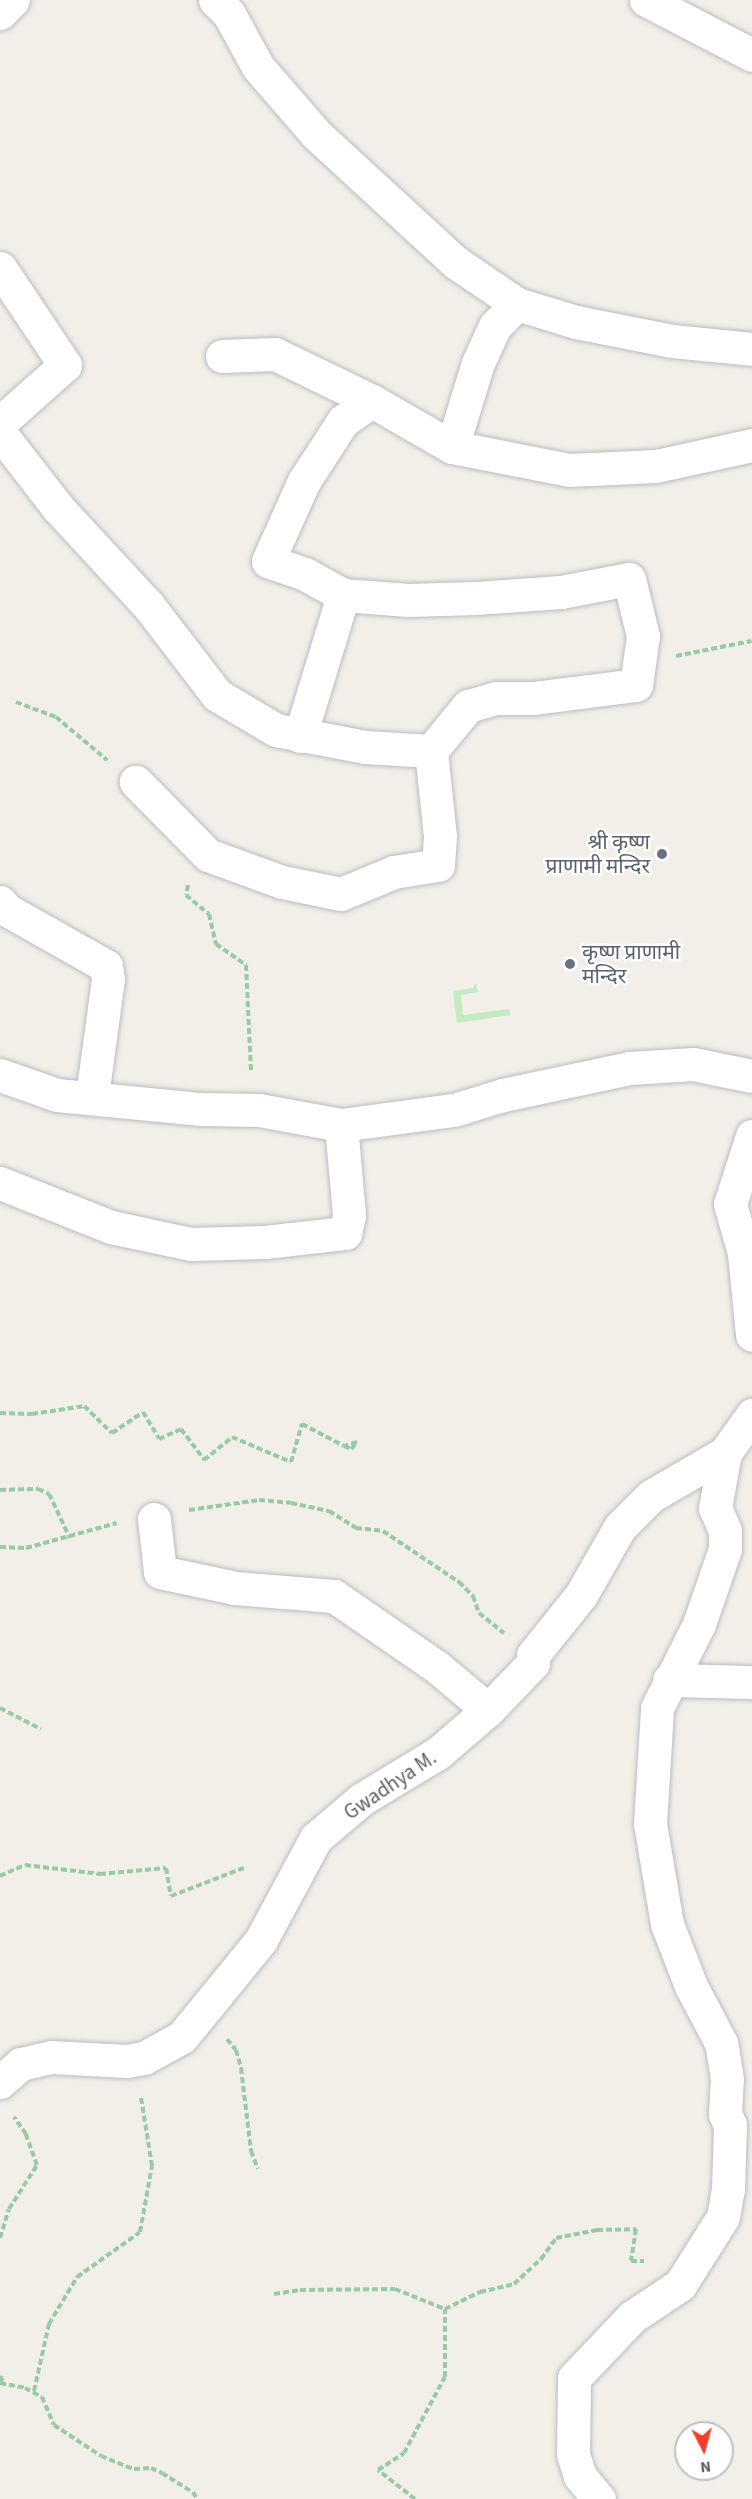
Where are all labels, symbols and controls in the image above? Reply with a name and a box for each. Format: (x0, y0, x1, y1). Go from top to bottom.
place label: श्री कृष्ण प्राणामी मन्दिर (546, 829, 650, 879)
marker: श्री कृष्ण प्राणामी मन्दिर (655, 847, 669, 861)
place label: कृष्ण प्राणामी मन्दिर (582, 939, 680, 989)
marker: कृष्ण प्राणामी मन्दिर (563, 957, 577, 971)
street label: Gwadhya M. (339, 1745, 441, 1825)
north arrow (674, 2421, 734, 2481)
text: N (699, 2455, 712, 2478)

